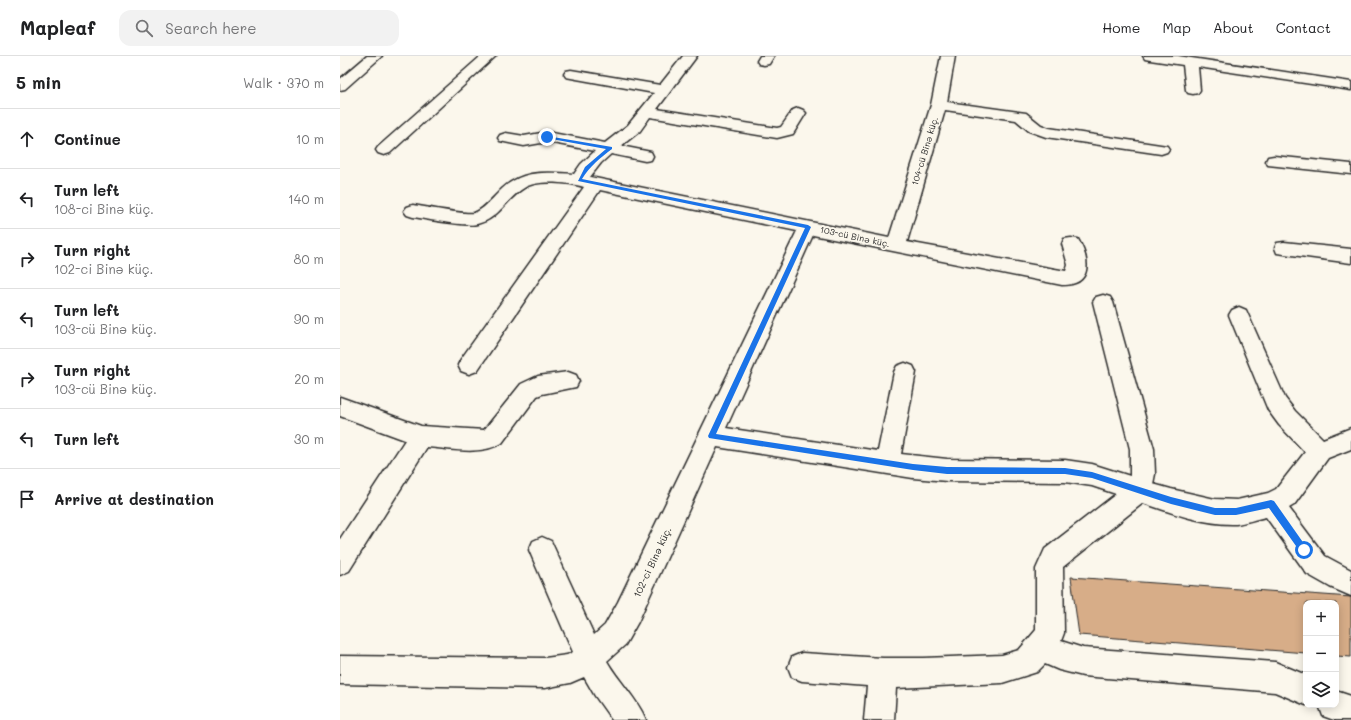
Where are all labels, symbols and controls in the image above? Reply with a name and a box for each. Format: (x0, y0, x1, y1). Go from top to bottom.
search box (119, 10, 399, 46)
text: Mapleaf (20, 15, 95, 40)
icon: search (133, 17, 155, 39)
text: Search here (165, 18, 257, 38)
text: Home (1102, 18, 1140, 37)
text: Map (1162, 18, 1191, 37)
text: About (1213, 18, 1254, 37)
text: Contact (1276, 18, 1331, 37)
text: 5 min (16, 71, 61, 93)
text: Walk · 370 m (243, 74, 324, 91)
street label: 104-cü Binə küç. (909, 115, 940, 187)
icon: ahead (16, 128, 38, 150)
route end (538, 128, 556, 146)
text: Continue (54, 129, 121, 149)
text: 10 m (296, 130, 324, 147)
text: Turn left (54, 180, 119, 200)
icon: left (16, 188, 38, 210)
text: 140 m (288, 190, 324, 207)
text: 108-ci Binə küç. (54, 200, 154, 217)
street label: 103-cü Binə küç. (819, 224, 891, 249)
text: Turn right (54, 240, 131, 260)
icon: right (16, 248, 38, 270)
text: 80 m (294, 250, 324, 267)
text: 102-ci Binə küç. (54, 260, 153, 277)
text: Turn left (54, 300, 119, 320)
icon: left (16, 308, 38, 330)
text: 90 m (294, 310, 324, 327)
text: 103-cü Binə küç. (54, 320, 157, 337)
text: Turn right (54, 360, 131, 380)
icon: right (16, 368, 38, 390)
text: 20 m (294, 370, 324, 387)
text: 103-cü Binə küç. (54, 380, 157, 397)
icon: left (16, 428, 38, 450)
text: Turn left (54, 429, 119, 449)
text: 30 m (294, 430, 324, 447)
icon: arrive (16, 488, 38, 510)
text: Arrive at destination (54, 489, 214, 509)
street label: 102-ci Binə küç. (630, 524, 675, 600)
route start (1295, 541, 1313, 559)
map controls (1303, 600, 1339, 708)
button: + (1303, 600, 1339, 636)
button: − (1303, 636, 1339, 672)
button: layers (1303, 672, 1339, 708)

